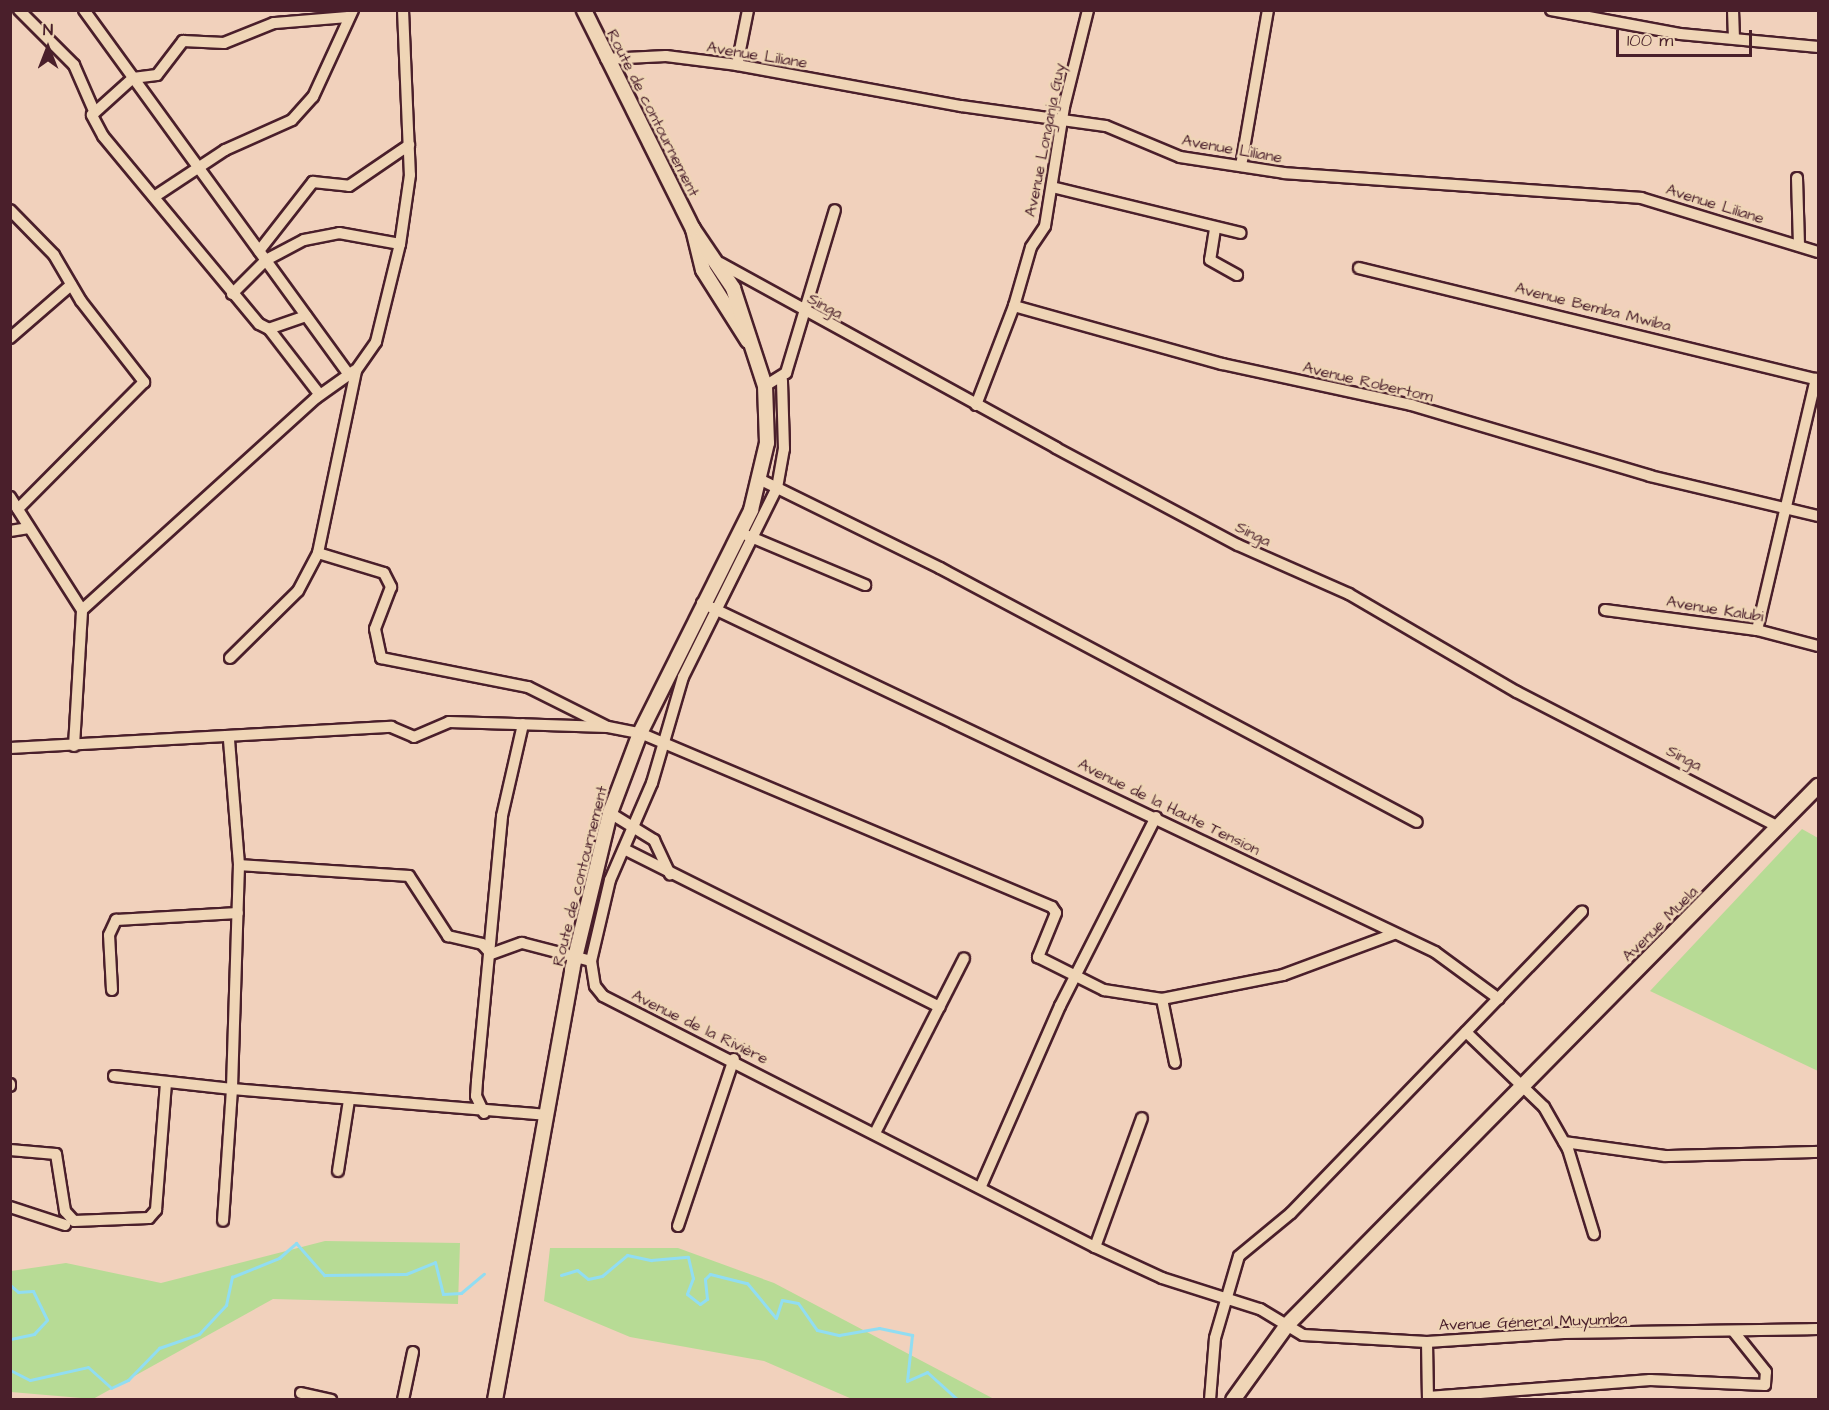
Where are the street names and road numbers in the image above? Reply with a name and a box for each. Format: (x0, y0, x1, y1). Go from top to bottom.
street label: Route de contournement (602, 26, 704, 200)
street label: Avenue Liliane (705, 38, 809, 72)
street label: Avenue Longanja Guy (1021, 61, 1069, 219)
street label: Avenue Liliane (1180, 131, 1284, 167)
street label: Avenue Liliane (1664, 180, 1766, 228)
street label: Avenue Bemba Mwiba (1513, 278, 1673, 336)
street label: Singa (804, 289, 846, 323)
street label: Avenue Robertom (1301, 358, 1435, 406)
street label: Singa (1232, 517, 1274, 551)
street label: Avenue Kalubi (1665, 592, 1765, 626)
street label: Singa (1663, 741, 1705, 775)
street label: Avenue de la Haute Tension (1075, 754, 1263, 860)
street label: Route de contournement (548, 784, 612, 968)
street label: Avenue Muela (1618, 882, 1702, 966)
street label: Avenue de la Rivière (629, 986, 771, 1068)
street label: Avenue Géneral Muyumba (1438, 1309, 1628, 1335)

